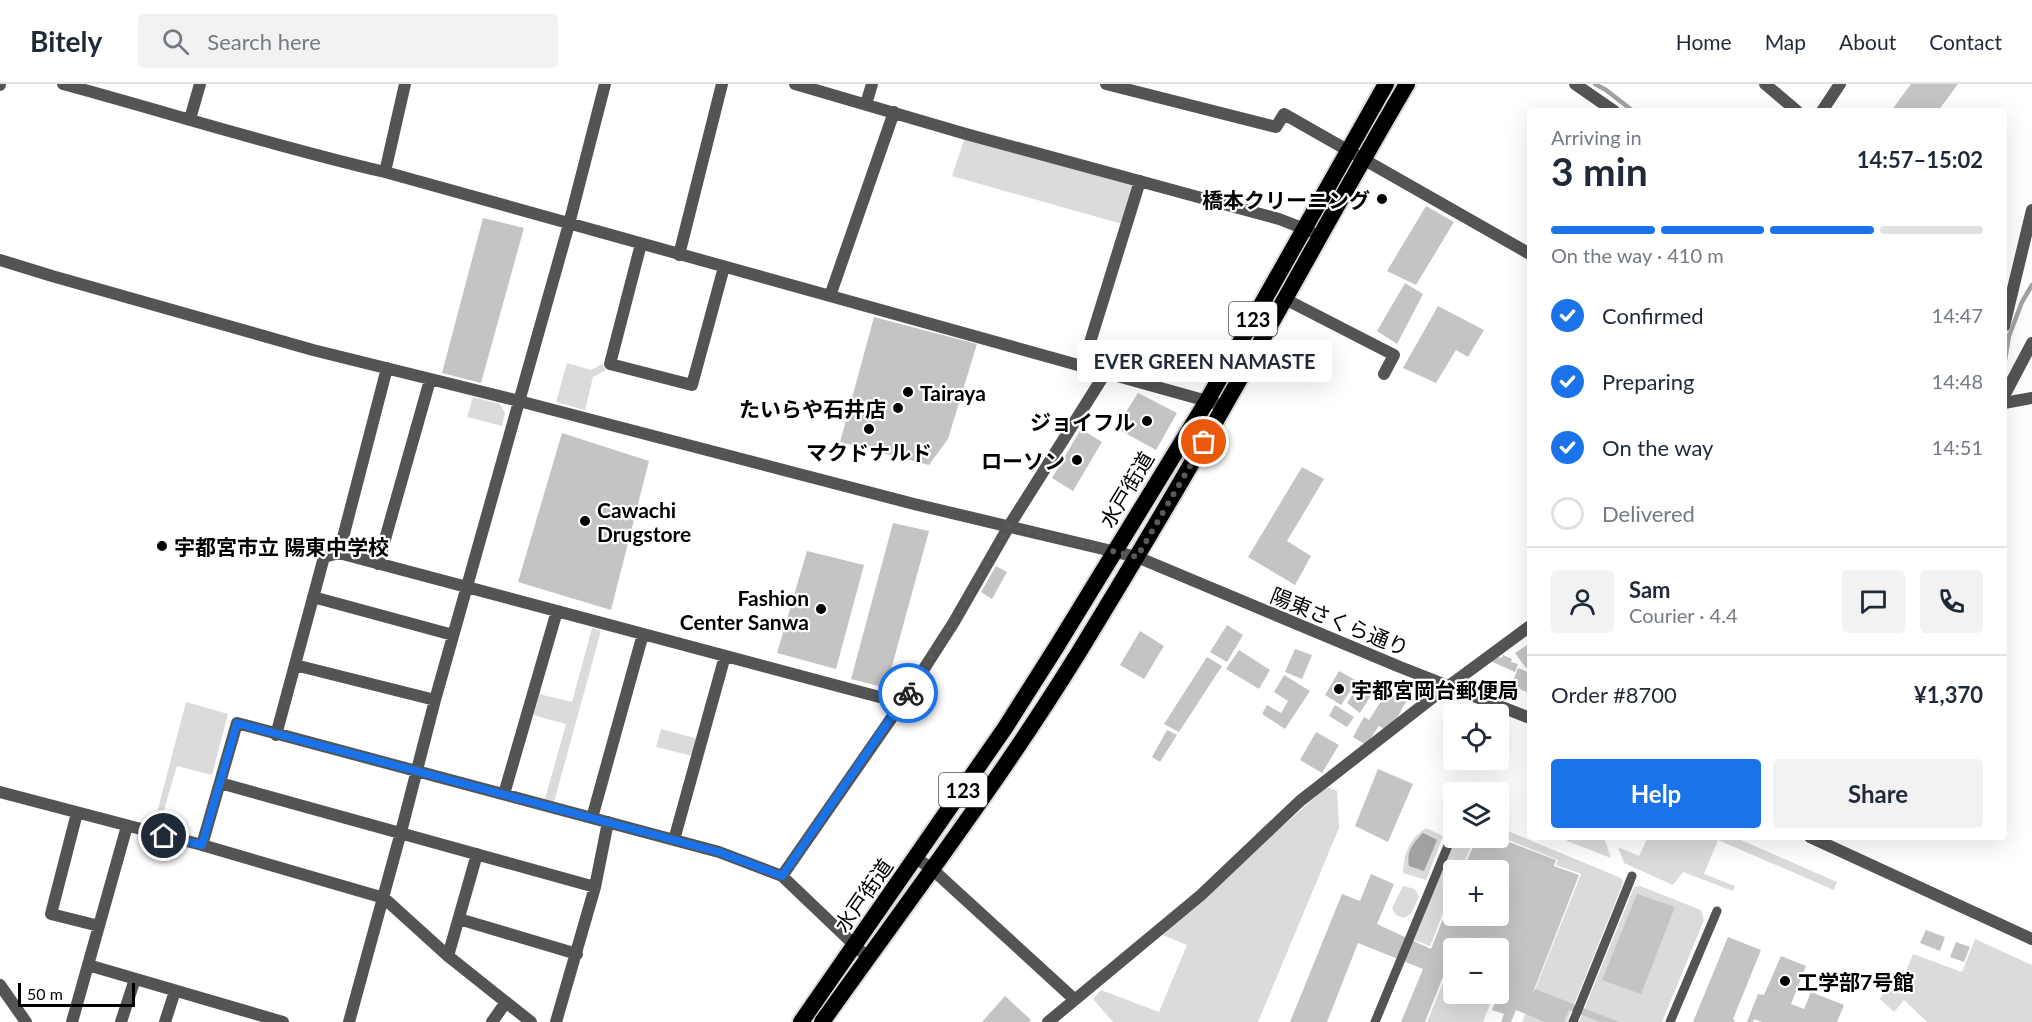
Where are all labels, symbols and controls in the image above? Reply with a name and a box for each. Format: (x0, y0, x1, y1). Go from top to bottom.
search box (138, 14, 558, 68)
text: Bitely (30, 24, 102, 58)
icon: search (159, 25, 192, 58)
text: Search here (207, 28, 321, 55)
text: Home (1676, 29, 1732, 54)
text: Map (1765, 29, 1806, 54)
text: About (1839, 29, 1896, 54)
text: Contact (1929, 29, 2002, 54)
text: Arriving in (1551, 125, 1642, 149)
text: 14:57–15:02 (1857, 146, 1983, 173)
text: 3 min (1551, 148, 1648, 194)
place label: 橋本クリーニング (1202, 187, 1370, 212)
marker: 橋本クリーニング (1375, 192, 1389, 206)
text: On the way · 410 m (1551, 243, 1724, 267)
icon: check (1551, 299, 1584, 332)
road number: 123 (1229, 302, 1277, 336)
text: Confirmed (1602, 302, 1704, 329)
text: 14:47 (1932, 303, 1983, 327)
callout: EVER GREEN NAMASTE (1076, 340, 1332, 382)
text: EVER GREEN NAMASTE (1094, 349, 1315, 373)
icon: check (1551, 365, 1584, 398)
text: Preparing (1602, 368, 1694, 395)
text: 14:48 (1932, 369, 1983, 393)
place label: Tairaya (920, 380, 986, 405)
marker: Tairaya (901, 385, 915, 399)
place label: たいらや石井店 (739, 396, 886, 421)
marker: たいらや石井店 (891, 401, 905, 415)
place label: ジョイフル (1030, 409, 1135, 434)
marker: ジョイフル (1140, 414, 1154, 428)
pin (1178, 416, 1229, 467)
marker: マクドナルド (862, 422, 876, 436)
icon: bag (1187, 425, 1220, 458)
icon: check (1551, 431, 1584, 464)
text: On the way (1602, 434, 1713, 461)
text: 14:51 (1932, 435, 1983, 459)
place label: マクドナルド (806, 439, 932, 464)
street label: 水戸街道 (1094, 447, 1158, 531)
place label: ローソン (981, 448, 1065, 473)
marker: ローソン (1070, 453, 1084, 467)
place label: Cawachi Drugstore (597, 497, 691, 546)
text: Delivered (1602, 500, 1695, 527)
marker: Cawachi Drugstore (578, 514, 592, 528)
place label: 宇都宮市立 陽東中学校 (174, 534, 389, 559)
marker: 宇都宮市立 陽東中学校 (155, 539, 169, 553)
button: person (1551, 570, 1614, 633)
button: chat (1842, 570, 1905, 633)
button: phone (1920, 570, 1983, 633)
text: Sam (1629, 576, 1671, 603)
street label: 陽東さくら通り (1267, 582, 1413, 660)
place label: Fashion Center Sanwa (680, 585, 809, 634)
marker: Fashion Center Sanwa (814, 602, 828, 616)
text: Courier · 4.4 (1629, 603, 1738, 627)
courier (878, 663, 938, 723)
icon: bike (892, 677, 925, 710)
place label: 宇都宮岡台郵便局 (1351, 677, 1519, 702)
text: Order #8700 (1551, 681, 1677, 708)
text: ¥1,370 (1914, 681, 1983, 708)
marker: 宇都宮岡台郵便局 (1332, 682, 1346, 696)
map controls (1443, 704, 1509, 1004)
button: locate (1443, 704, 1509, 770)
button: Help (1551, 759, 1761, 828)
button: Share (1773, 759, 1983, 828)
road number: 123 (939, 773, 987, 807)
button: layers (1443, 782, 1509, 848)
pin (138, 810, 189, 861)
icon: home (147, 819, 180, 852)
street label: 水戸街道 (829, 853, 897, 937)
button: + (1443, 860, 1509, 926)
button: − (1443, 938, 1509, 1004)
place label: 工学部7号館 (1797, 969, 1914, 994)
marker: 工学部7号館 (1778, 974, 1792, 988)
scale bar (18, 980, 135, 1008)
text: 50 m (27, 984, 63, 1003)

